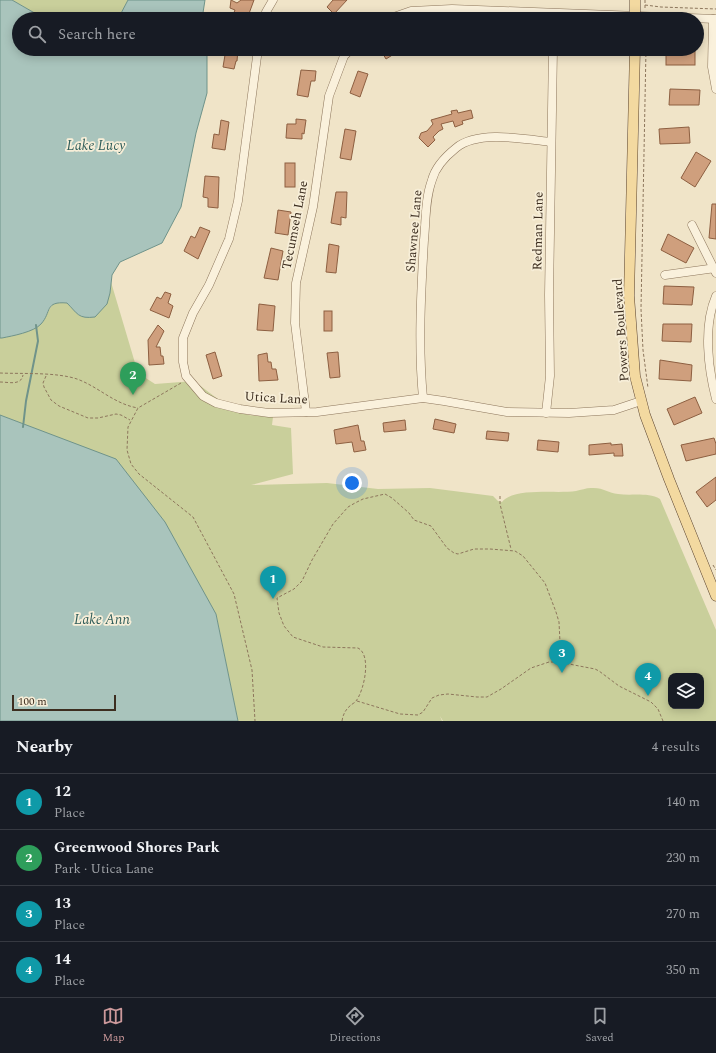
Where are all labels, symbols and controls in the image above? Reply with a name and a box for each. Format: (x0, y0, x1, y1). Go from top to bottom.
search box (12, 12, 704, 56)
icon: search (26, 23, 48, 45)
text: Search here (58, 23, 136, 46)
water label: Lake Lucy (67, 135, 126, 156)
street label: Tecumseh Lane (277, 179, 313, 271)
street label: Shawnee Lane (400, 189, 428, 273)
street label: Redman Lane (527, 191, 549, 271)
street label: Powers Boulevard (607, 278, 635, 382)
pin: 2 (120, 362, 146, 395)
street label: Utica Lane (244, 386, 308, 410)
your location (342, 473, 362, 493)
pin: 1 (260, 566, 286, 599)
water label: Lake Ann (74, 609, 130, 630)
pin: 3 (549, 640, 575, 673)
pin: 4 (635, 663, 661, 696)
map controls (668, 673, 704, 709)
button: layers (668, 673, 704, 709)
scale bar (12, 693, 116, 712)
text: 100 m (18, 693, 47, 710)
text: Nearby (16, 734, 72, 760)
text: 4 results (652, 737, 700, 757)
text: 12 (54, 780, 71, 803)
text: 1 (25, 792, 33, 812)
text: 140 m (666, 792, 700, 812)
text: Place (54, 803, 85, 823)
text: Greenwood Shores Park (54, 836, 220, 859)
text: 2 (25, 848, 33, 868)
text: 230 m (666, 848, 700, 868)
text: Park · Utica Lane (54, 859, 154, 879)
text: 13 (54, 892, 71, 915)
text: 3 (25, 904, 33, 924)
text: 270 m (666, 904, 700, 924)
text: Place (54, 915, 85, 935)
text: 14 (54, 948, 71, 971)
text: 4 (25, 960, 33, 980)
text: 350 m (666, 960, 700, 980)
text: Place (54, 971, 85, 991)
tab: Map (102, 1005, 125, 1046)
tab: Directions (329, 1005, 381, 1046)
tab: Saved (585, 1005, 614, 1046)

